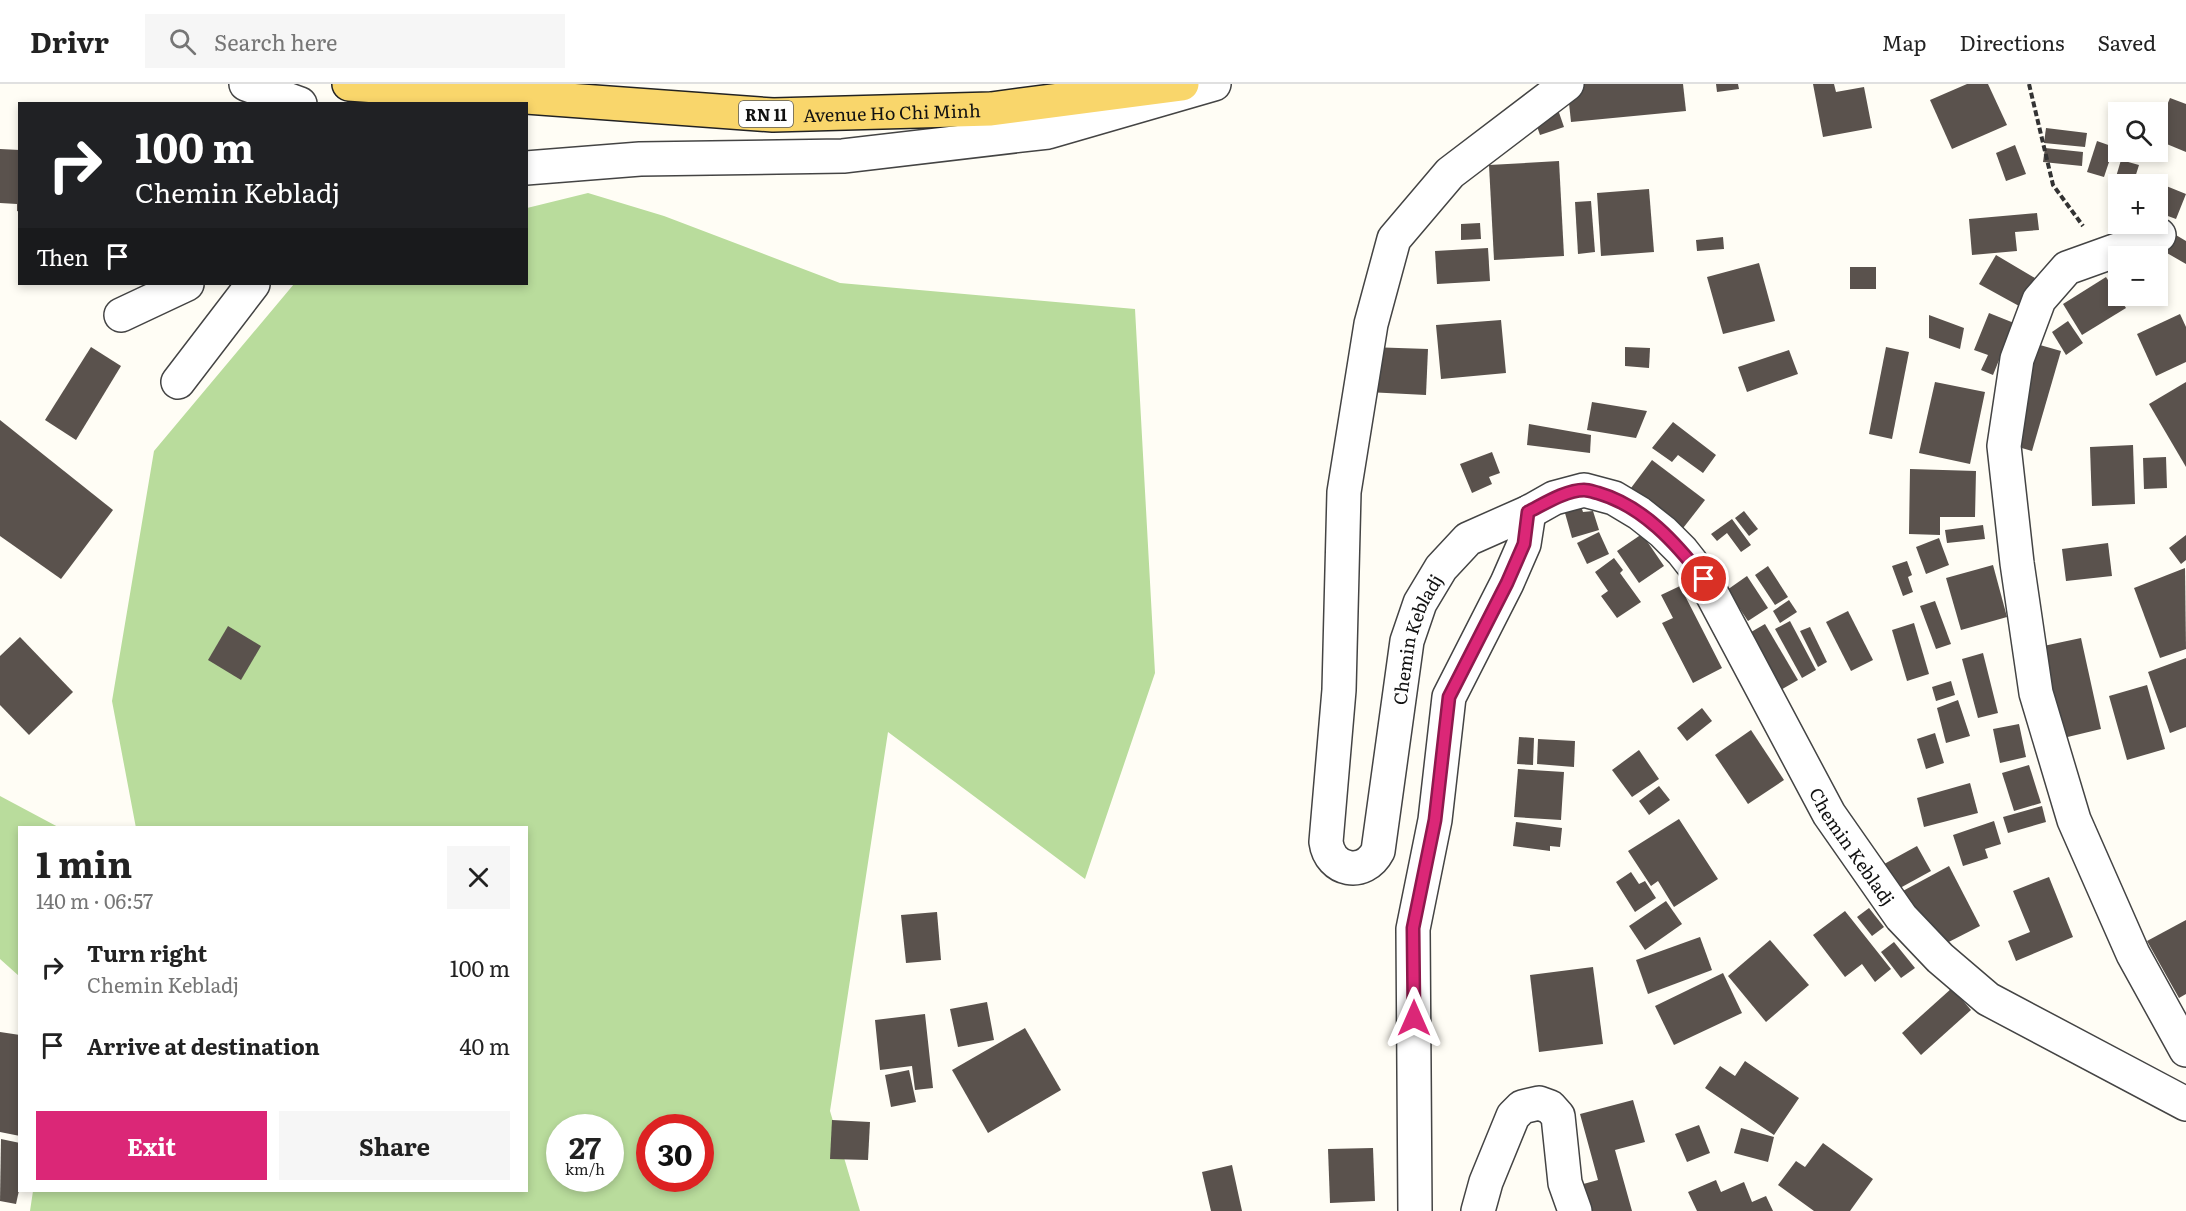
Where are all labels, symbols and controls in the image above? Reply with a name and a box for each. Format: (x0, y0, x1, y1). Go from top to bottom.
search box (145, 14, 565, 68)
text: Drivr (30, 20, 109, 62)
icon: search (166, 25, 199, 58)
text: Search here (214, 25, 337, 58)
text: Map (1882, 26, 1927, 57)
text: Directions (1960, 26, 2065, 57)
text: Saved (2098, 26, 2156, 57)
street label: Avenue Ho Chi Minh (803, 96, 981, 128)
road number: RN 11 (739, 101, 793, 127)
map controls (2108, 102, 2168, 306)
button: search (2108, 102, 2168, 162)
text: 100 m (135, 114, 254, 176)
icon: right (36, 126, 114, 204)
text: Chemin Kebladj (135, 171, 340, 211)
button: + (2108, 174, 2168, 234)
text: Then (36, 240, 89, 273)
icon: arrive (101, 240, 134, 273)
button: − (2108, 246, 2168, 306)
pin (1678, 553, 1729, 604)
icon: arrive (1687, 562, 1720, 595)
street label: Chemin Kebladj (1385, 568, 1448, 707)
street label: Chemin Kebladj (1804, 782, 1902, 910)
text: 1 min (36, 836, 132, 889)
button: close (447, 846, 510, 909)
text: 140 m · 06:57 (36, 885, 153, 915)
text: Turn right (87, 936, 207, 969)
icon: right (36, 951, 69, 984)
text: 100 m (450, 951, 510, 984)
text: Chemin Kebladj (87, 969, 239, 999)
position arrow (1382, 986, 1446, 1050)
icon: arrive (36, 1029, 69, 1062)
text: Arrive at destination (87, 1029, 320, 1062)
text: 40 m (459, 1029, 510, 1062)
button: Exit (36, 1111, 267, 1180)
button: Share (279, 1111, 510, 1180)
speed limit sign: 30 (636, 1114, 714, 1192)
text: 27 (569, 1124, 601, 1168)
text: km/h (565, 1157, 605, 1180)

